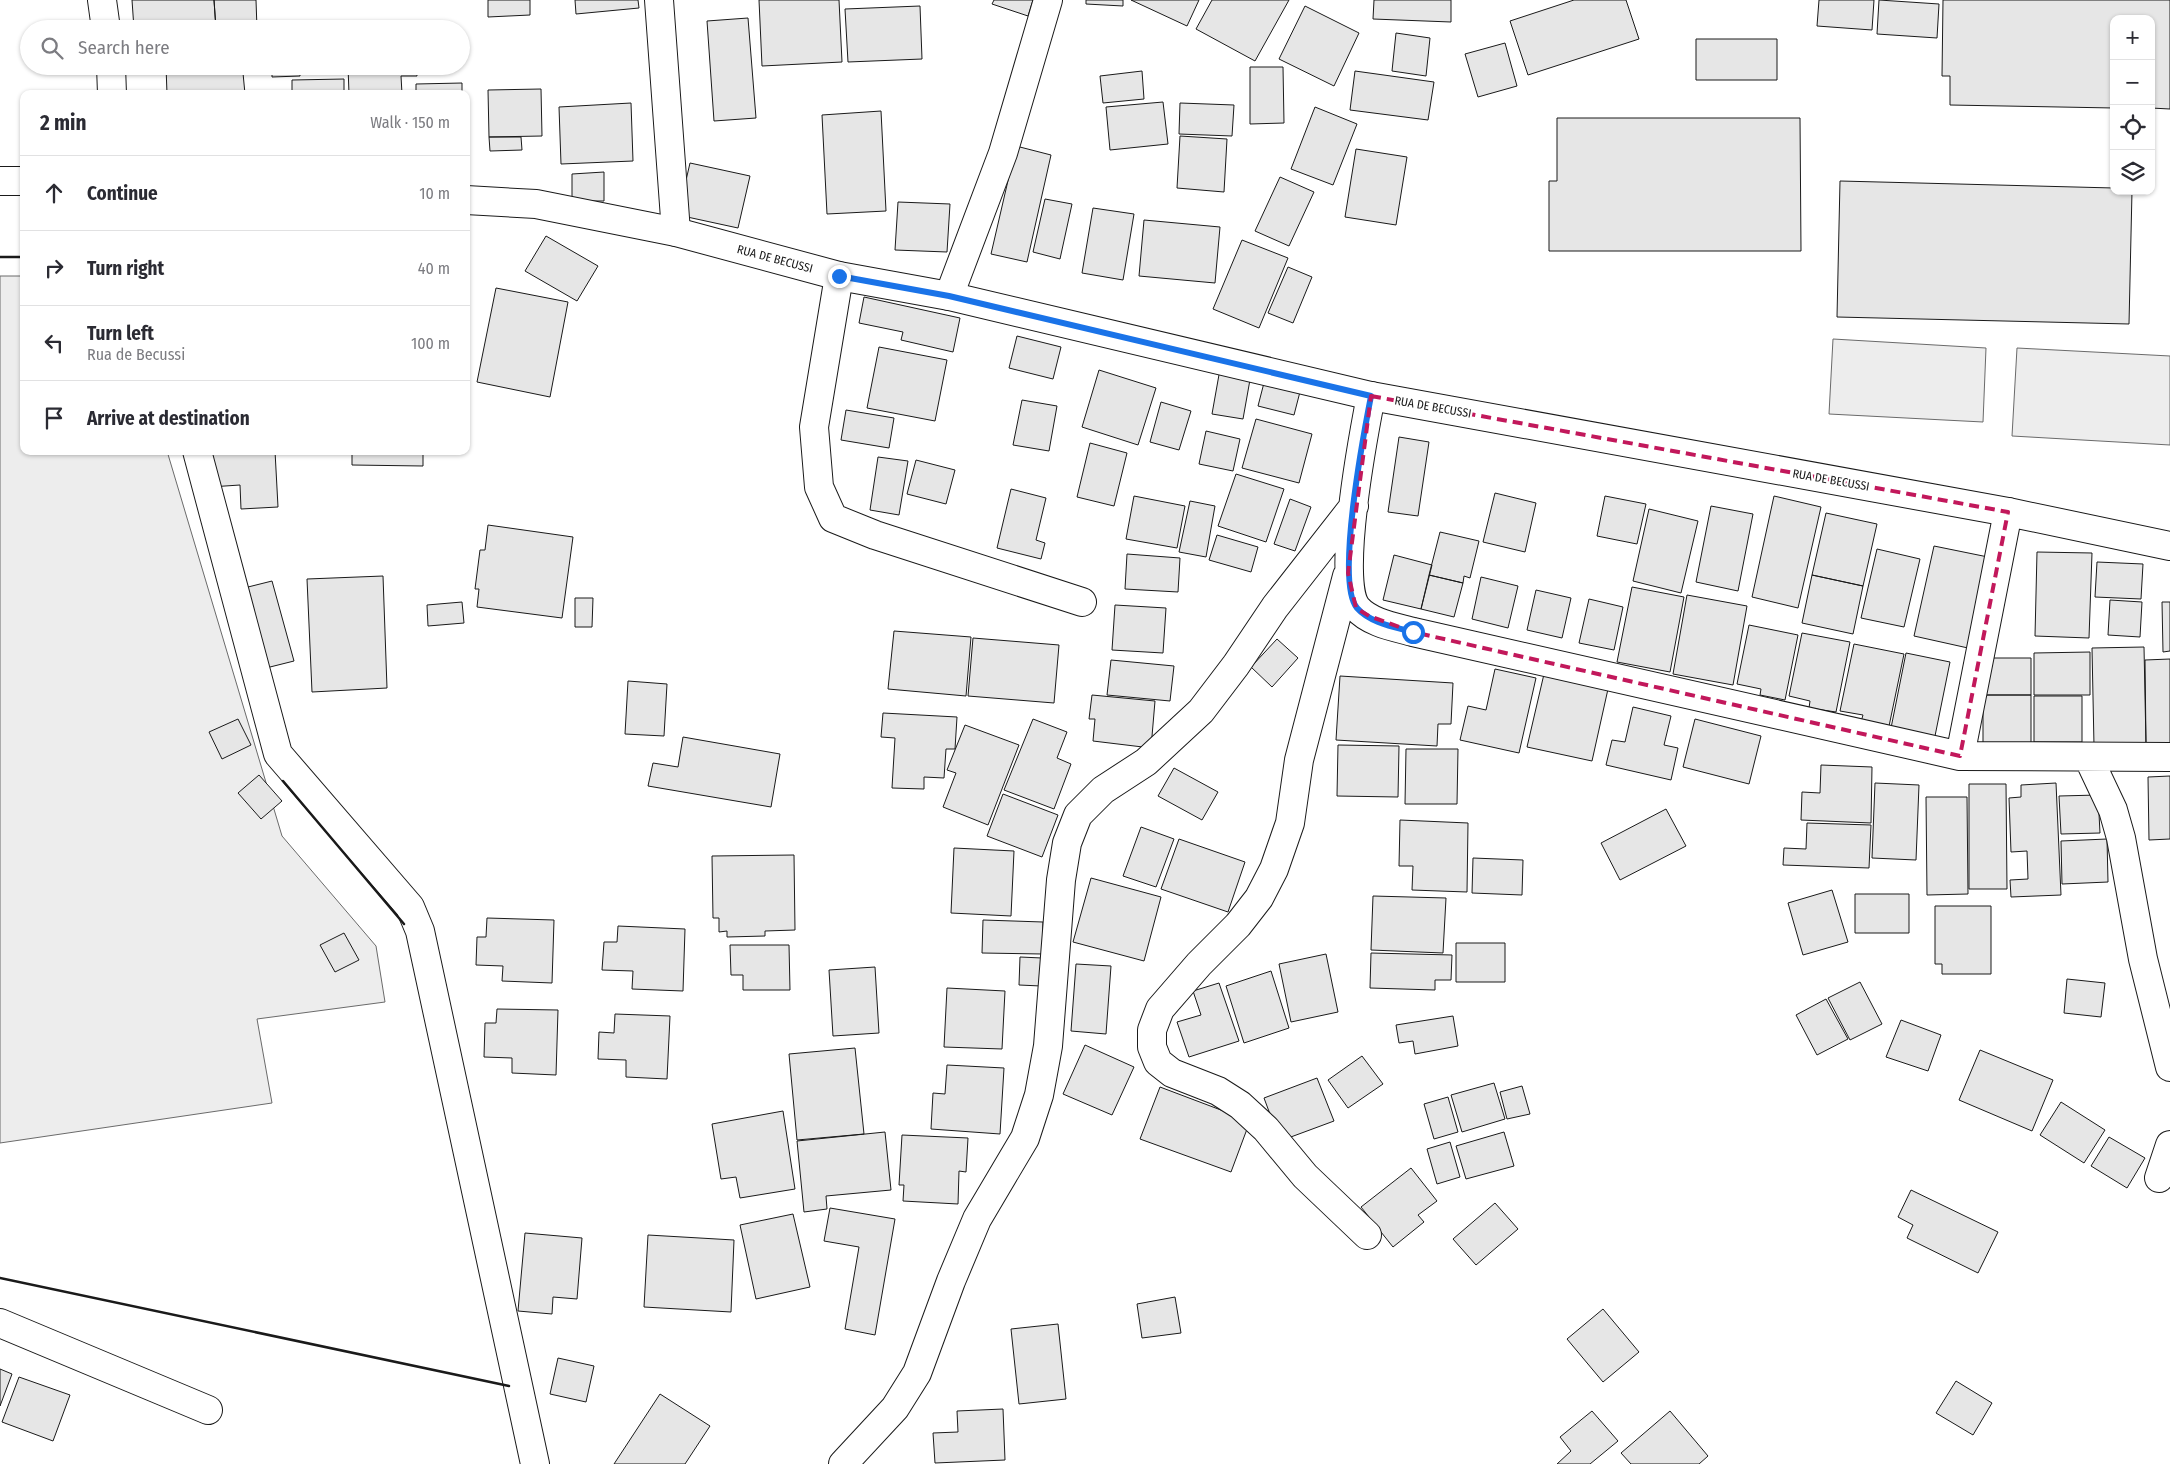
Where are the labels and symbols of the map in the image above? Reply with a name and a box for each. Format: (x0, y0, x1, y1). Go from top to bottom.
street label: RUA DE BECUSSI (736, 242, 814, 276)
route end (828, 265, 851, 288)
street label: RUA DE BECUSSI (1393, 393, 1473, 421)
street label: RUA DE BECUSSI (1791, 466, 1871, 494)
route start (1402, 621, 1425, 644)

